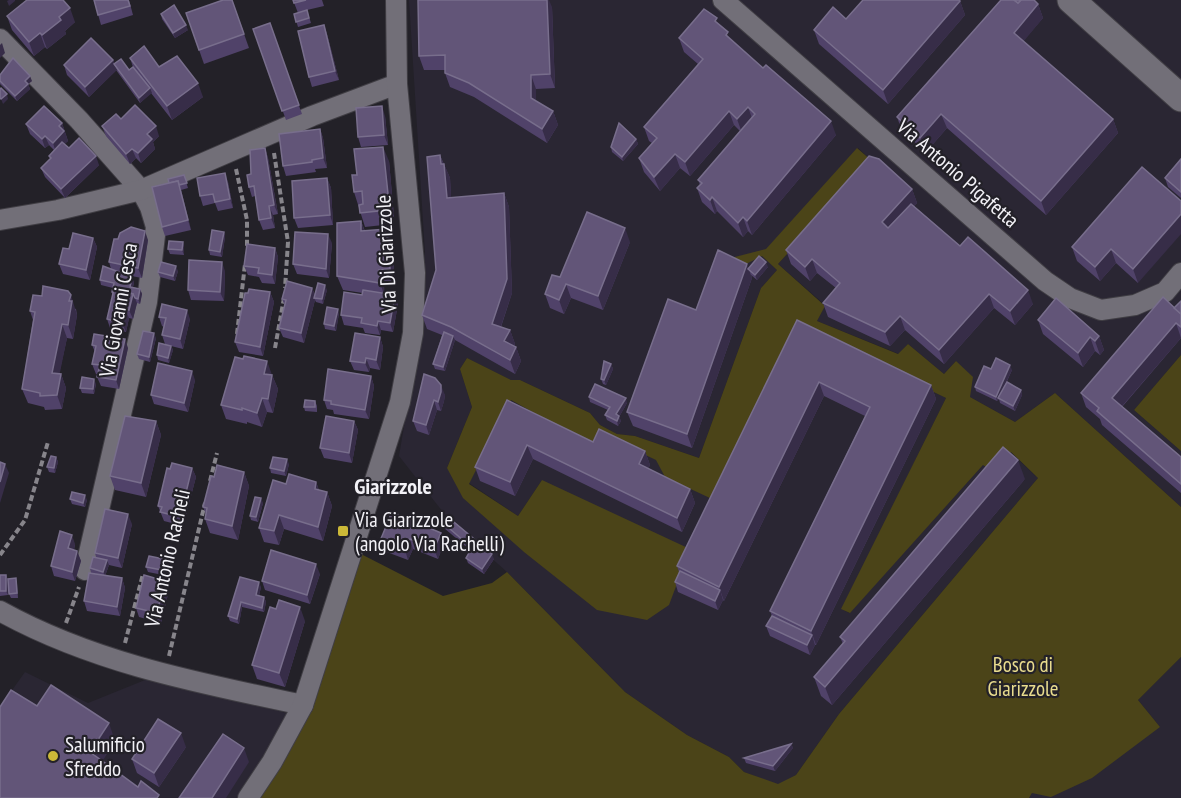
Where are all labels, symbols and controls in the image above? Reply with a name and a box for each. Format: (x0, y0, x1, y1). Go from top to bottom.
street label: Via Antonio Pigafetta (891, 112, 1025, 233)
street label: Via Di Giarizzole (369, 194, 403, 315)
street label: Via Giovanni Cesca (93, 241, 143, 380)
district label: Giarizzole (354, 472, 432, 500)
street label: Via Antonio Racheli (138, 486, 196, 631)
place label: Via Giarizzole (angolo Via Rachelli) (354, 506, 504, 557)
marker: Via Giarizzole (angolo Via Rachelli) (336, 524, 350, 538)
park label: Bosco di Giarizzole (987, 651, 1059, 702)
place label: Salumificio Sfreddo (65, 731, 145, 782)
marker: Salumificio Sfreddo (46, 749, 60, 763)

